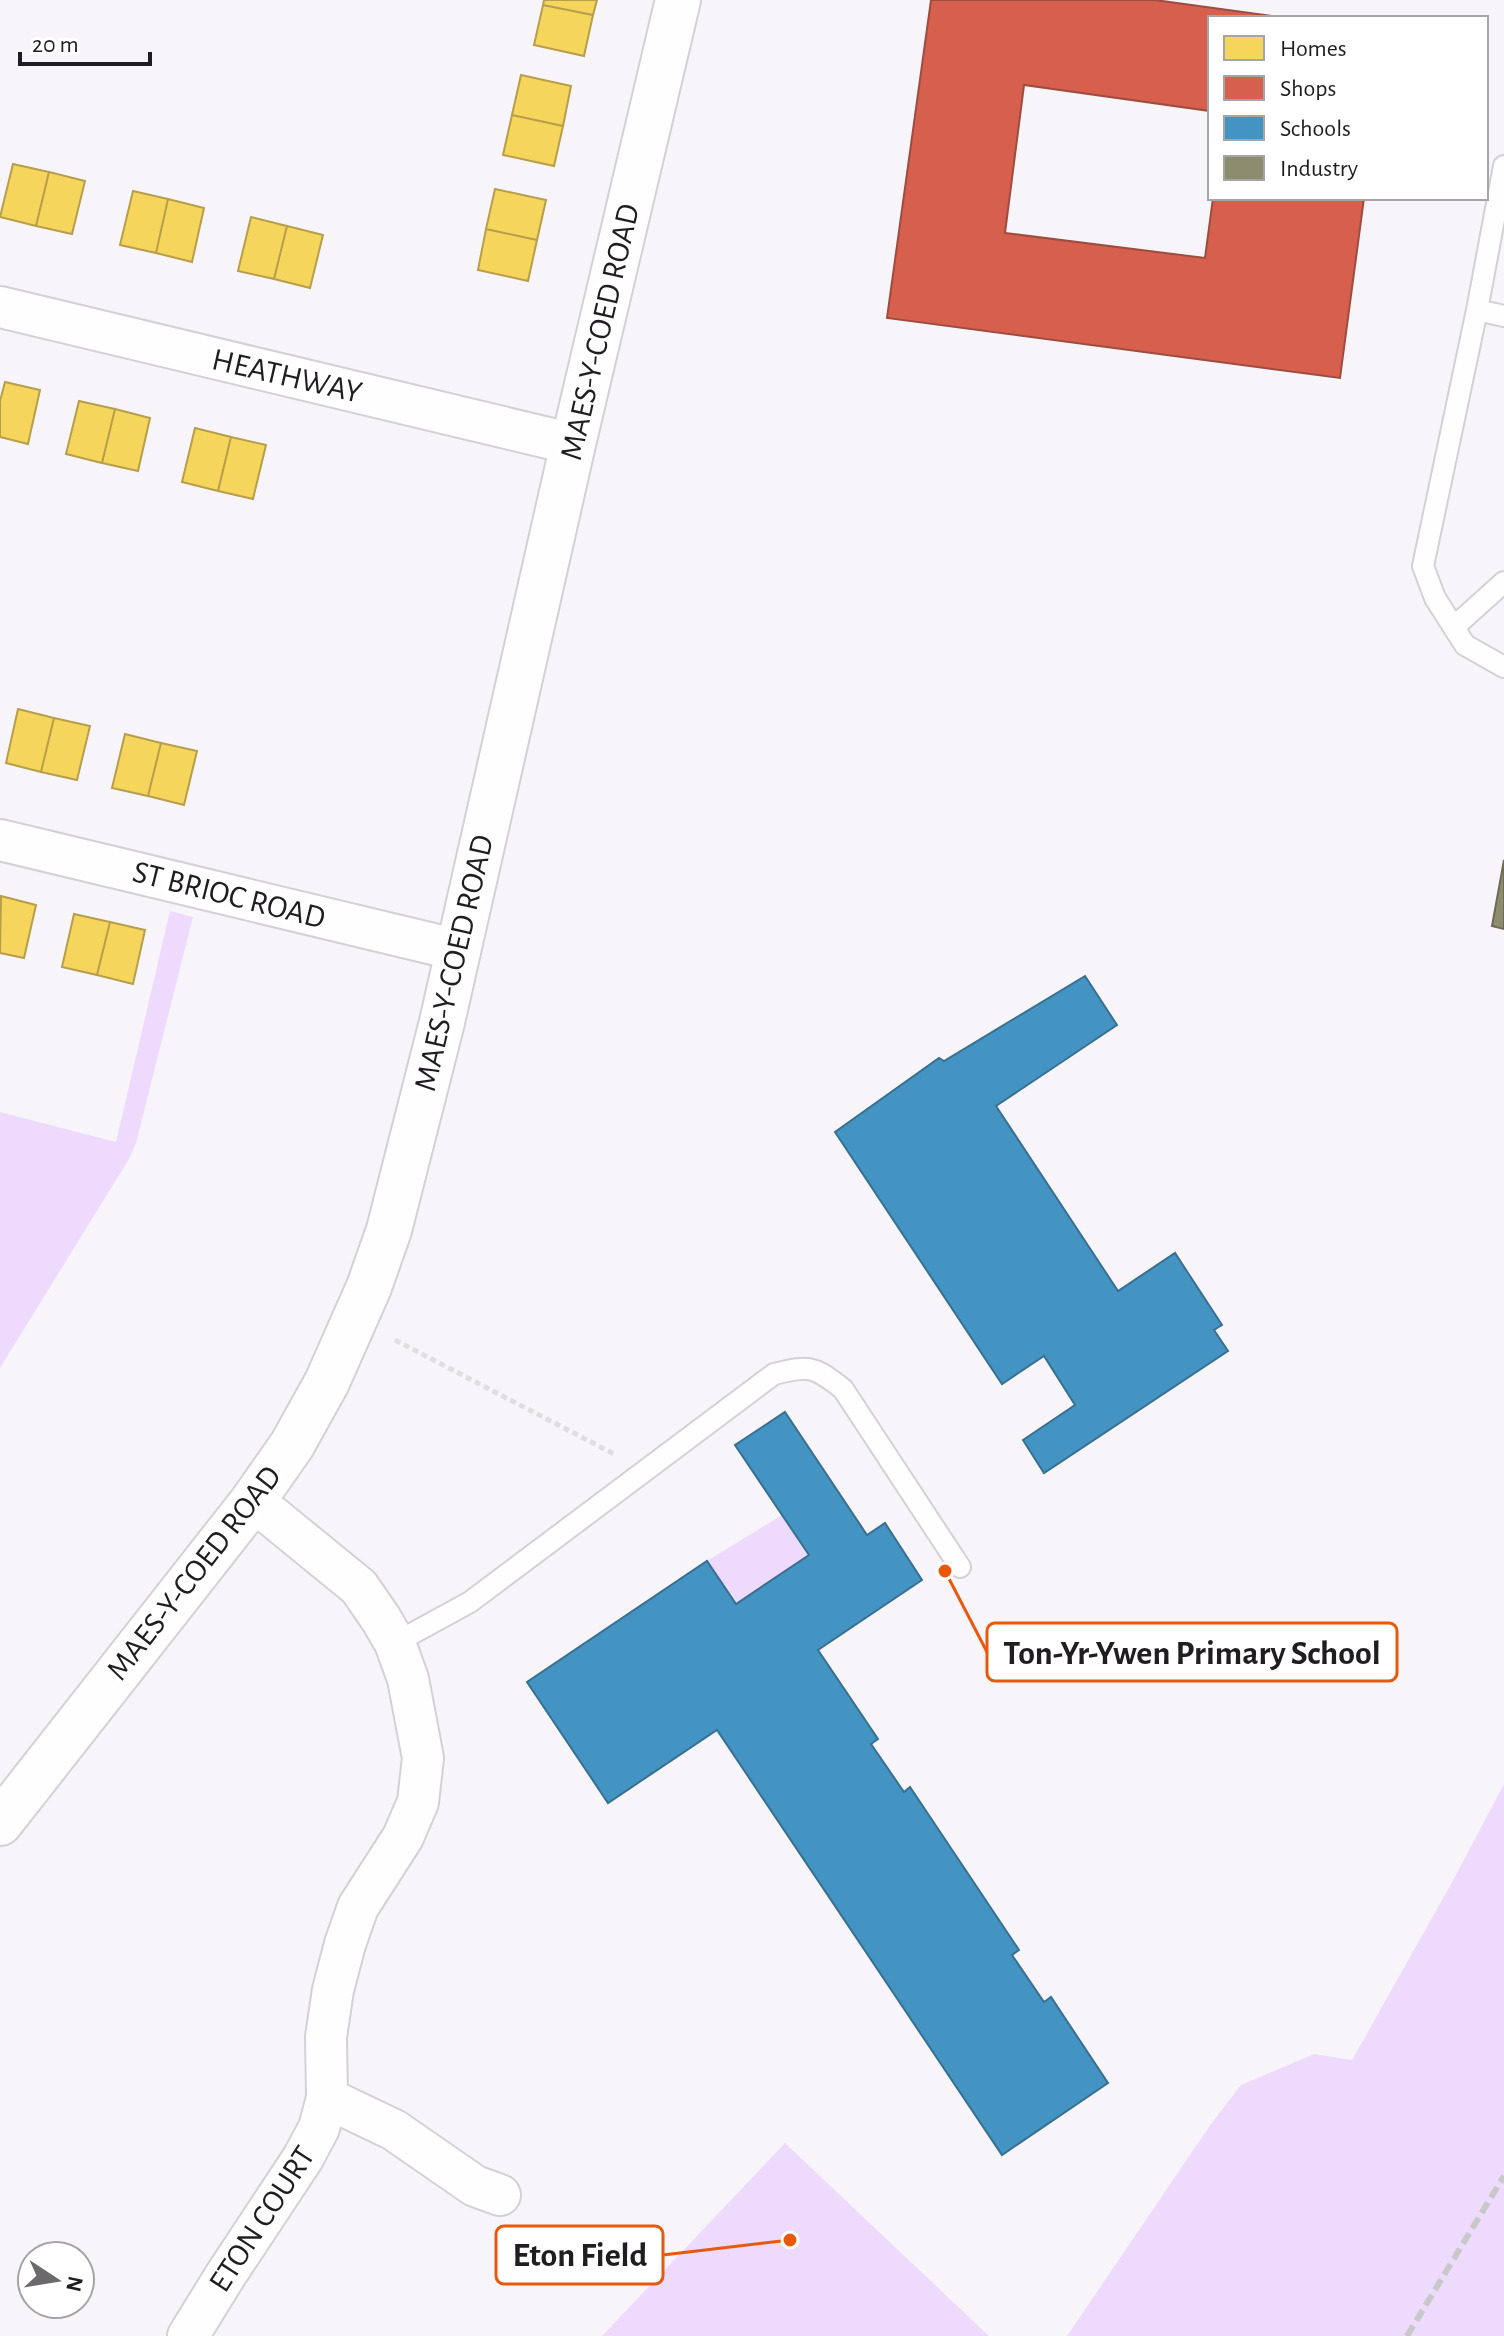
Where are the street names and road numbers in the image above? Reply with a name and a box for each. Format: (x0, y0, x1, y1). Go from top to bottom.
street label: MAES-Y-COED ROAD (555, 201, 645, 463)
street label: HEATHWAY (209, 343, 365, 409)
street label: MAES-Y-COED ROAD (409, 832, 499, 1094)
street label: ST BRIOC ROAD (129, 856, 329, 934)
street label: MAES-Y-COED ROAD (101, 1460, 287, 1686)
street label: ETON COURT (203, 2140, 321, 2298)

